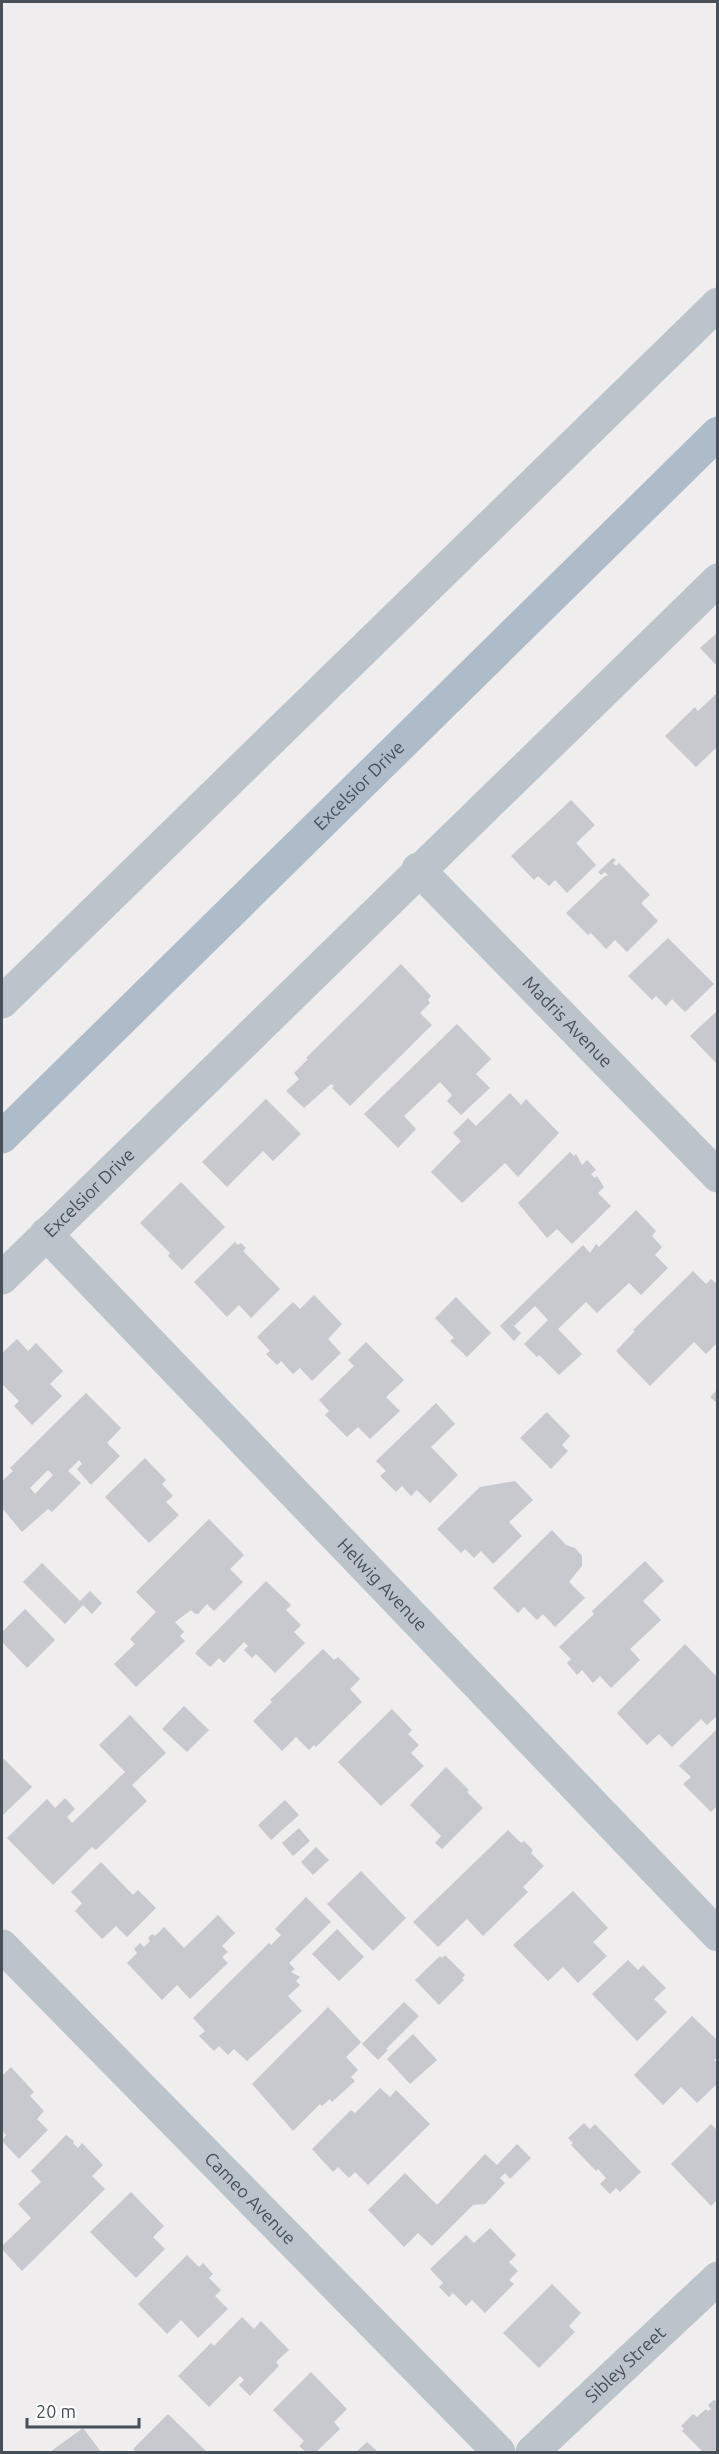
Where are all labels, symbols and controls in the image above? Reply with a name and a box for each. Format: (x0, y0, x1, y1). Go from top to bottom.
street label: Excelsior Drive (309, 736, 408, 834)
street label: Madris Avenue (519, 972, 617, 1071)
street label: Excelsior Drive (39, 1144, 138, 1241)
street label: Helwig Avenue (334, 1534, 432, 1635)
street label: Cameo Avenue (201, 2148, 300, 2248)
street label: Sibley Street (581, 2322, 669, 2406)
scale bar (27, 2391, 140, 2429)
text: 20 m (36, 2401, 76, 2421)

